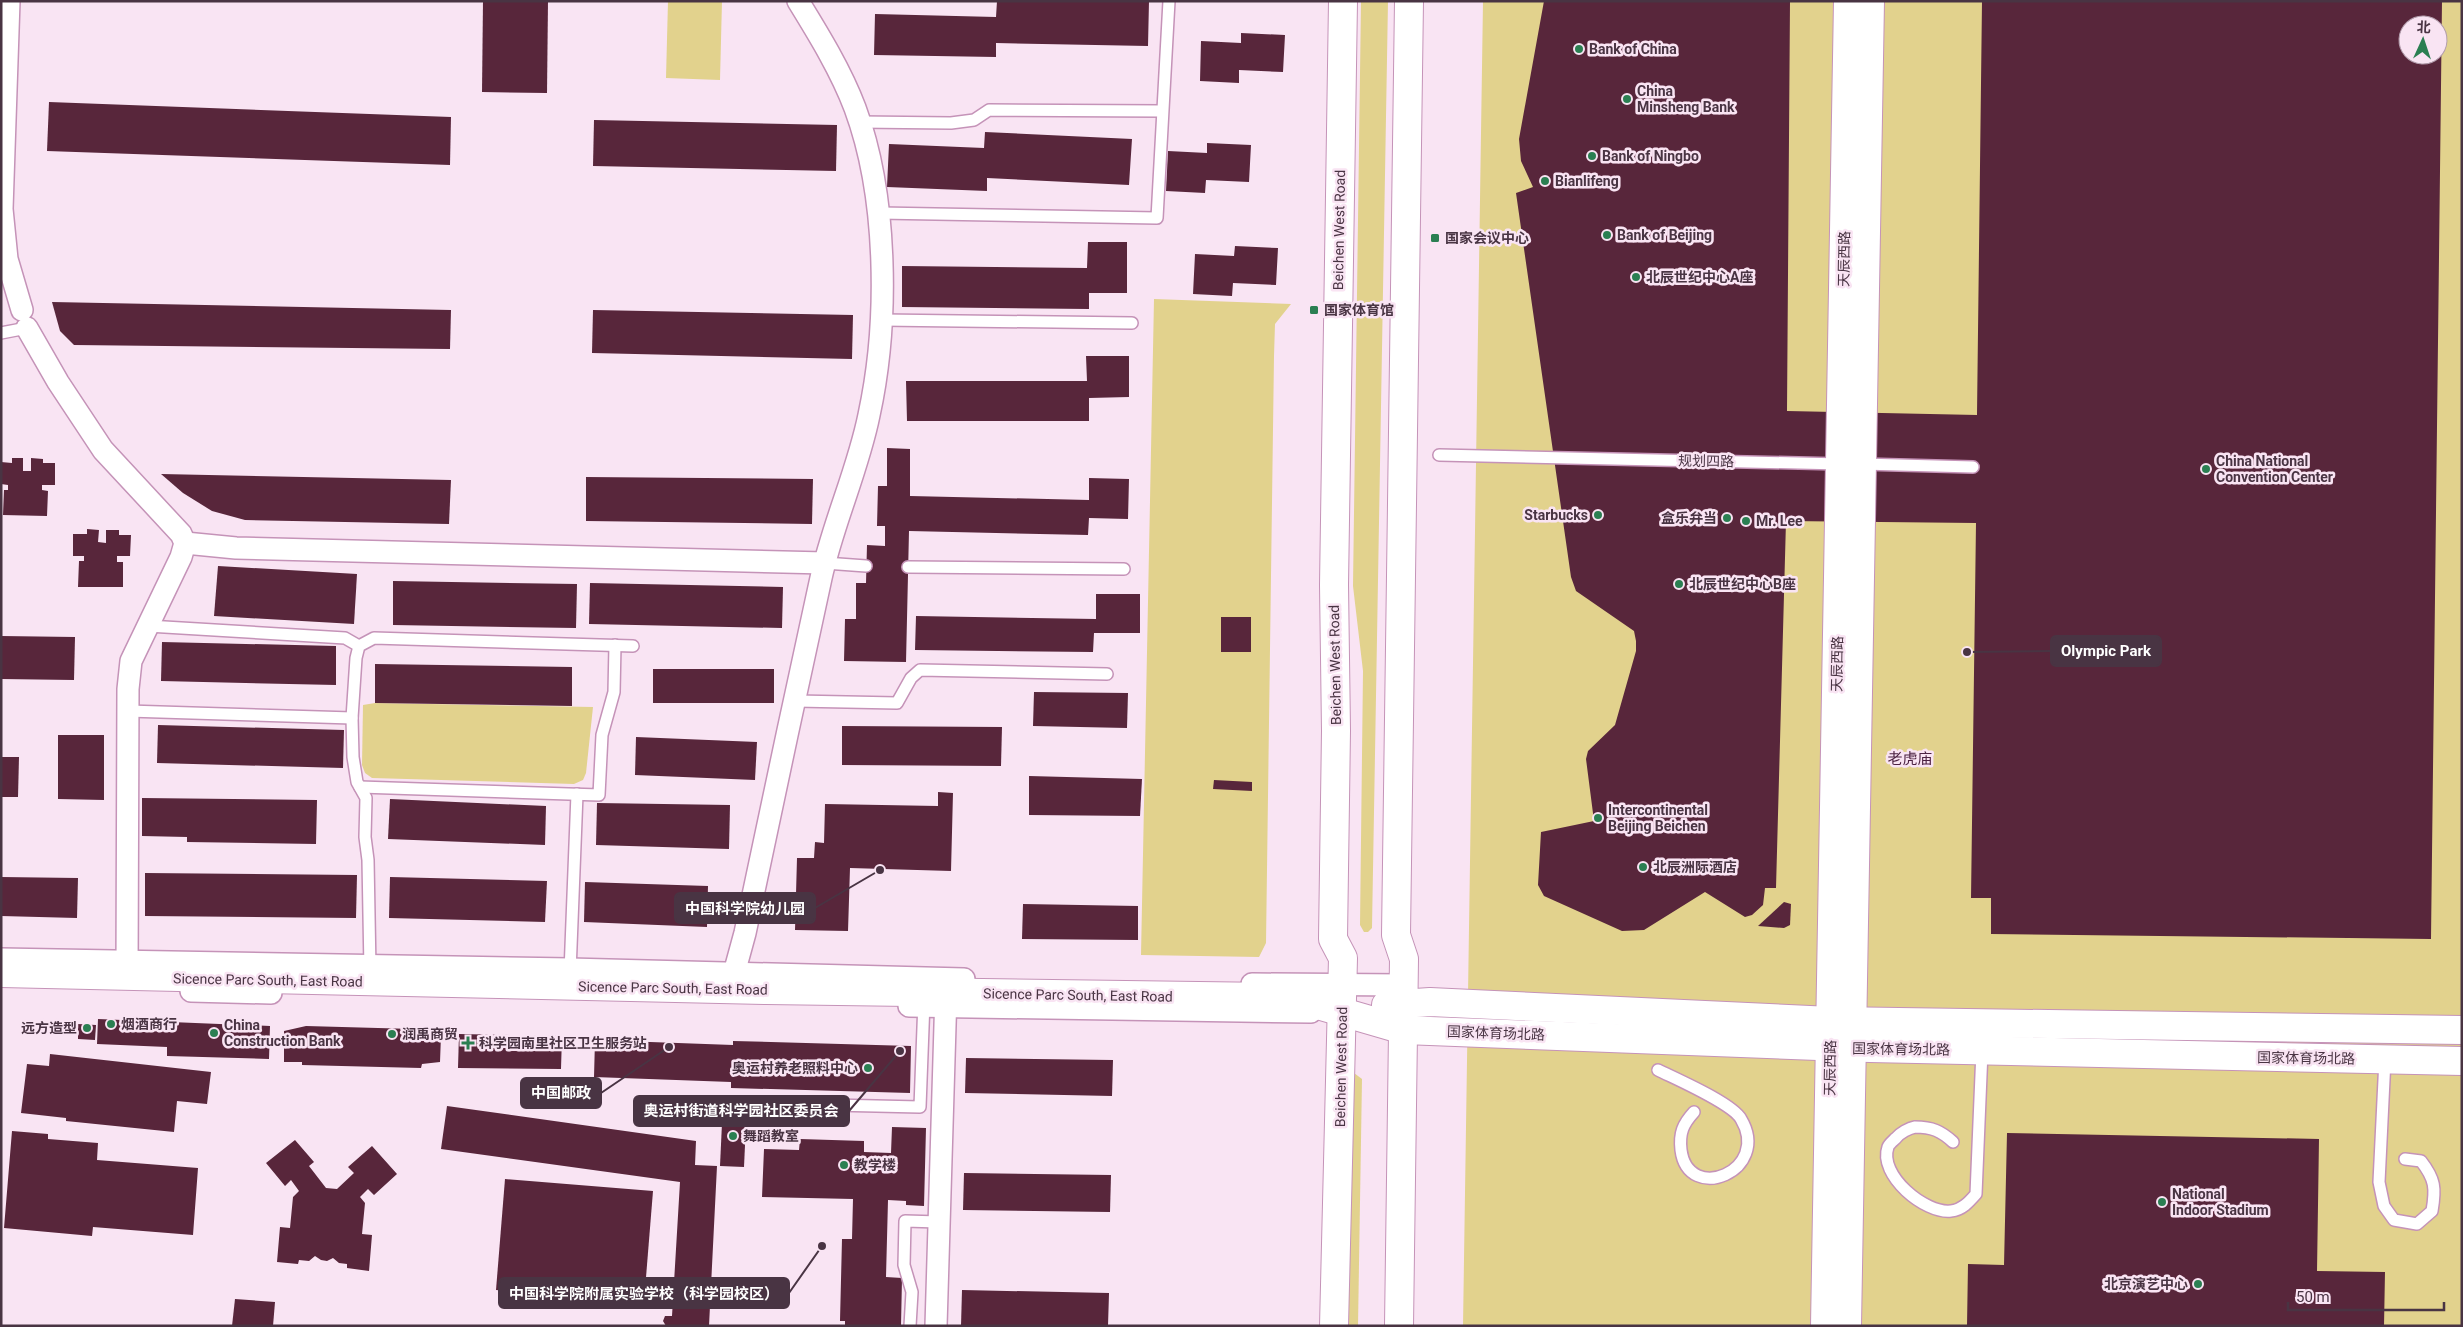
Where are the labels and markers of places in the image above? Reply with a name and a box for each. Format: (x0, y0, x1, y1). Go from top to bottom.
place label: Bank of China (1589, 41, 1677, 57)
marker: Bank of China (1573, 43, 1585, 55)
place label: China Minsheng Bank (1637, 83, 1735, 115)
marker: China Minsheng Bank (1621, 93, 1633, 105)
place label: Bank of Ningbo (1602, 148, 1699, 164)
marker: Bank of Ningbo (1586, 150, 1598, 162)
place label: Bianlifeng (1555, 173, 1619, 189)
marker: Bianlifeng (1539, 175, 1551, 187)
place label: Bank of Beijing (1617, 227, 1712, 243)
marker: Bank of Beijing (1601, 229, 1613, 241)
place label: 国家会议中心 (1445, 230, 1529, 246)
marker: 国家会议中心 (1429, 232, 1441, 244)
place label: 北辰世纪中心A座 (1646, 269, 1753, 285)
marker: 北辰世纪中心A座 (1630, 271, 1642, 283)
place label: 国家体育馆 (1324, 302, 1394, 318)
marker: 国家体育馆 (1308, 304, 1320, 316)
place label: China National Convention Center (2216, 453, 2333, 485)
marker: China National Convention Center (2200, 463, 2212, 475)
place label: Starbucks (1524, 507, 1588, 523)
marker: Starbucks (1592, 509, 1604, 521)
place label: 盒乐弁当 (1661, 510, 1717, 526)
marker: 盒乐弁当 (1721, 512, 1733, 524)
place label: Mr. Lee (1756, 513, 1803, 529)
marker: Mr. Lee (1740, 515, 1752, 527)
place label: 北辰世纪中心B座 (1689, 576, 1796, 592)
marker: 北辰世纪中心B座 (1673, 578, 1685, 590)
callout: Olympic Park (2051, 636, 2161, 666)
place label: Intercontinental Beijing Beichen (1608, 802, 1708, 834)
marker: Intercontinental Beijing Beichen (1592, 812, 1604, 824)
place label: 北辰洲际酒店 (1653, 859, 1737, 875)
marker: 北辰洲际酒店 (1637, 861, 1649, 873)
callout: 中国科学院幼儿园 (675, 893, 815, 923)
place label: 烟酒商行 (121, 1016, 177, 1032)
place label: China Construction Bank (224, 1017, 341, 1049)
marker: 烟酒商行 (105, 1018, 117, 1030)
place label: 远方造型 (21, 1020, 77, 1036)
marker: 远方造型 (81, 1022, 93, 1034)
place label: 润禹商贸 (402, 1026, 458, 1042)
marker: China Construction Bank (208, 1027, 220, 1039)
marker: 润禹商贸 (386, 1028, 398, 1040)
place label: 科学园南里社区卫生服务站 (479, 1035, 647, 1051)
marker: 科学园南里社区卫生服务站 (461, 1036, 475, 1050)
place label: 奥运村养老照料中心 (732, 1060, 858, 1076)
marker: 奥运村养老照料中心 (862, 1062, 874, 1074)
callout: 中国邮政 (521, 1078, 601, 1108)
callout: 奥运村街道科学园社区委员会 (634, 1096, 849, 1126)
place label: 舞蹈教室 (743, 1128, 799, 1144)
marker: 舞蹈教室 (727, 1130, 739, 1142)
place label: 教学楼 (854, 1157, 896, 1173)
marker: 教学楼 (838, 1159, 850, 1171)
place label: National Indoor Stadium (2172, 1186, 2269, 1218)
marker: National Indoor Stadium (2156, 1196, 2168, 1208)
place label: 北京演艺中心 (2104, 1276, 2188, 1292)
callout: 中国科学院附属实验学校（科学园校区） (499, 1278, 789, 1308)
marker: 北京演艺中心 (2192, 1278, 2204, 1290)

